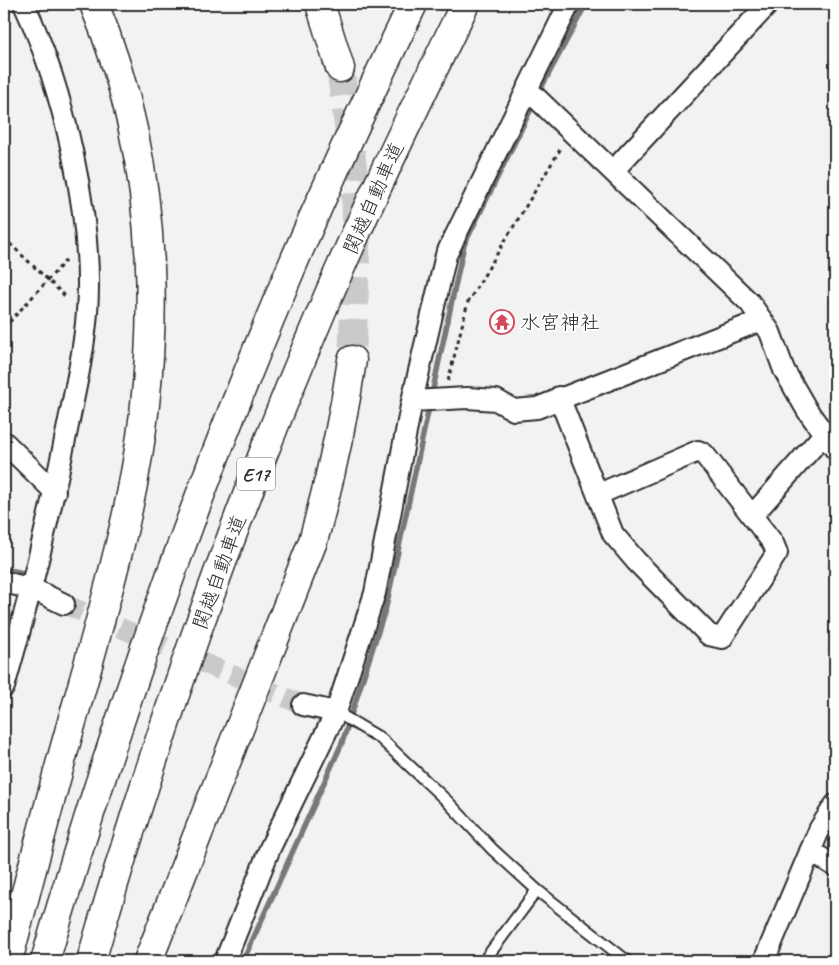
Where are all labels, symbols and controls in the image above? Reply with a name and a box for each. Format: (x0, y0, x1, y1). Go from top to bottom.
street label: 関越自動車道 (338, 138, 409, 258)
temple icon: 水宮神社 (489, 309, 515, 335)
place label: 水宮神社 (520, 310, 600, 335)
road number: E17 (237, 458, 275, 490)
street label: 関越自動車道 (187, 512, 252, 633)

